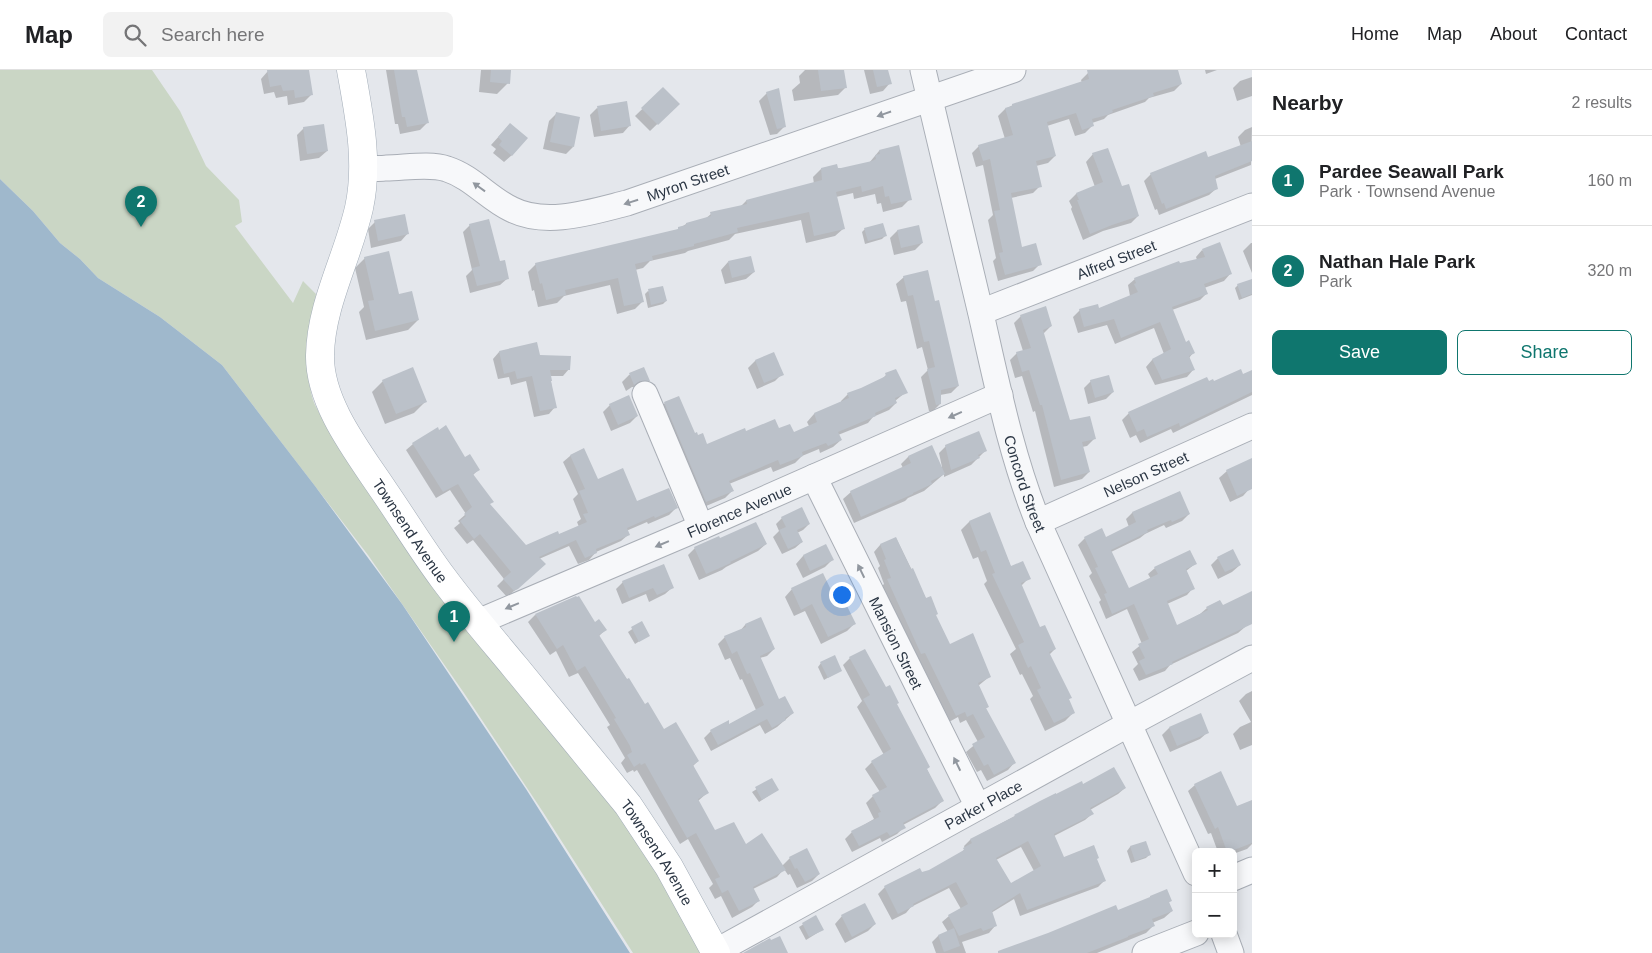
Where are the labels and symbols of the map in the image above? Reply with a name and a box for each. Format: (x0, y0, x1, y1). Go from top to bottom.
one-way arrow (876, 110, 891, 118)
street label: Myron Street (644, 160, 732, 204)
one-way arrow (473, 181, 486, 192)
pin: 2 (125, 186, 157, 227)
one-way arrow (623, 198, 638, 206)
street label: Alfred Street (1074, 236, 1159, 282)
one-way arrow (948, 412, 962, 420)
street label: Concord Street (1001, 433, 1050, 535)
street label: Nelson Street (1101, 447, 1191, 500)
street label: Townsend Avenue (370, 475, 452, 586)
street label: Florence Avenue (684, 480, 794, 541)
one-way arrow (655, 540, 669, 548)
one-way arrow (857, 564, 865, 578)
your location (829, 582, 855, 608)
street label: Mansion Street (866, 594, 927, 692)
pin: 1 (438, 601, 470, 642)
one-way arrow (505, 603, 519, 611)
one-way arrow (953, 756, 961, 771)
street label: Parker Place (941, 776, 1025, 833)
street label: Townsend Avenue (618, 796, 697, 908)

